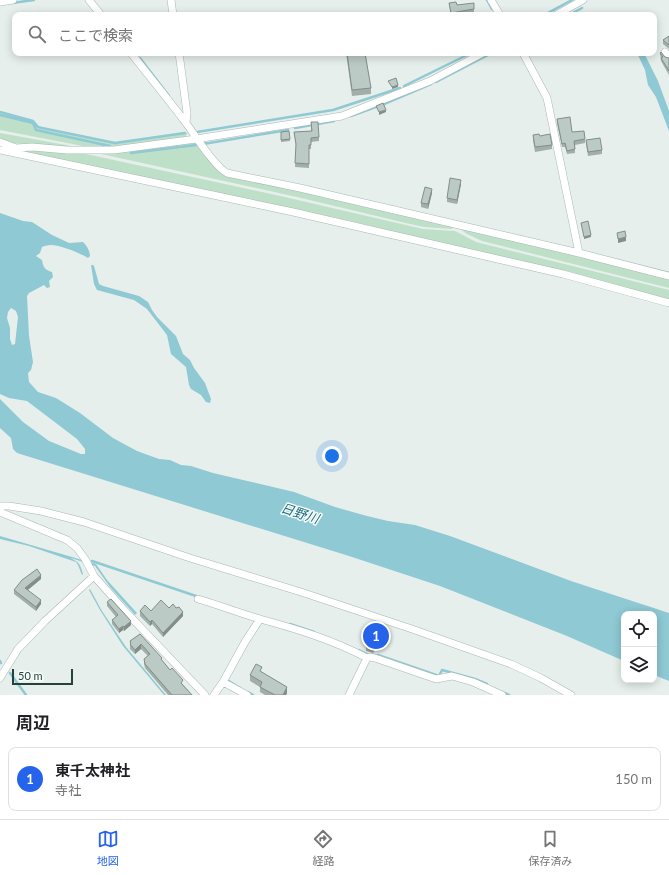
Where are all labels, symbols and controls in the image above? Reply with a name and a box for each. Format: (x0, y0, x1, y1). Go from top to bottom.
search box (12, 12, 657, 56)
icon: search (26, 23, 48, 45)
text: ここで検索 (58, 26, 133, 44)
your location (322, 446, 342, 466)
water label: 日野川 (279, 499, 323, 527)
map controls (621, 611, 657, 683)
button: locate (621, 611, 657, 647)
pin: 1 (363, 621, 389, 651)
button: layers (621, 647, 657, 683)
scale bar (12, 667, 73, 686)
text: 50 m (18, 669, 43, 682)
text: 周辺 (16, 712, 50, 733)
text: 東千太神社 (55, 761, 130, 779)
text: 1 (26, 771, 34, 787)
text: 150 m (615, 771, 652, 787)
text: 寺社 (55, 782, 81, 798)
tab: 地図 (97, 828, 119, 868)
tab: 経路 (312, 828, 334, 868)
tab: 保存済み (528, 828, 572, 868)

